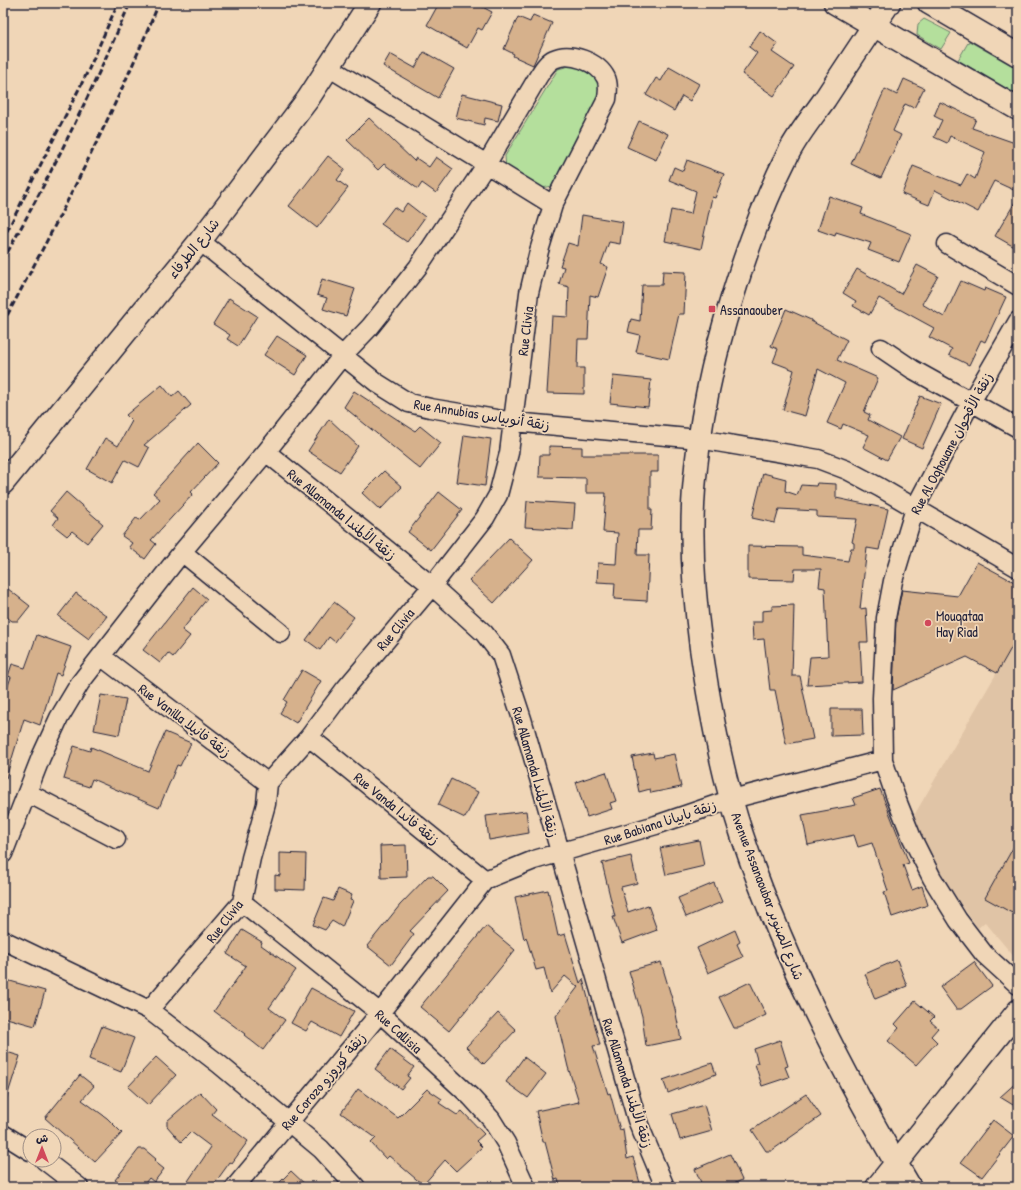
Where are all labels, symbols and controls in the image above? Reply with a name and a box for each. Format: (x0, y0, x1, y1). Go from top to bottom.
street label: شارع الطرفاء (163, 214, 224, 283)
place label: Assanaouber (720, 300, 783, 319)
marker: Assanaouber (707, 304, 717, 314)
street label: Rue Clivia (513, 305, 538, 357)
street label: Rue Al Oqhouane زنقة الأقحوان (905, 369, 997, 518)
street label: Rue Annubias زنقة أنوبياس (413, 394, 551, 434)
street label: Rue Allamanda زنقة الألمندا (284, 464, 400, 564)
street label: Rue Clivia (372, 604, 419, 654)
place label: Mouqataa Hay Riad (936, 606, 984, 642)
marker: Mouqataa Hay Riad (923, 618, 933, 628)
street label: Rue Vanilla زنقة فانيلا (135, 679, 235, 761)
street label: Rue Allamanda زنقة الألمندا (508, 704, 564, 840)
street label: Rue Vanda زنقة فاندا (350, 768, 444, 848)
street label: Rue Babiana زنقة بابيانا (601, 795, 719, 849)
street label: Avenue Assanaoubar شارع الصنوبر (726, 809, 809, 983)
street label: Rue Clivia (201, 895, 247, 946)
street label: Rue Callisia (371, 1005, 427, 1058)
street label: Rue Allamanda زنقة الألمندا (598, 1016, 658, 1150)
street label: Rue Corozo زنقة كوروزو (276, 1028, 370, 1135)
north arrow (22, 1128, 62, 1168)
text: ش (36, 1131, 48, 1145)

